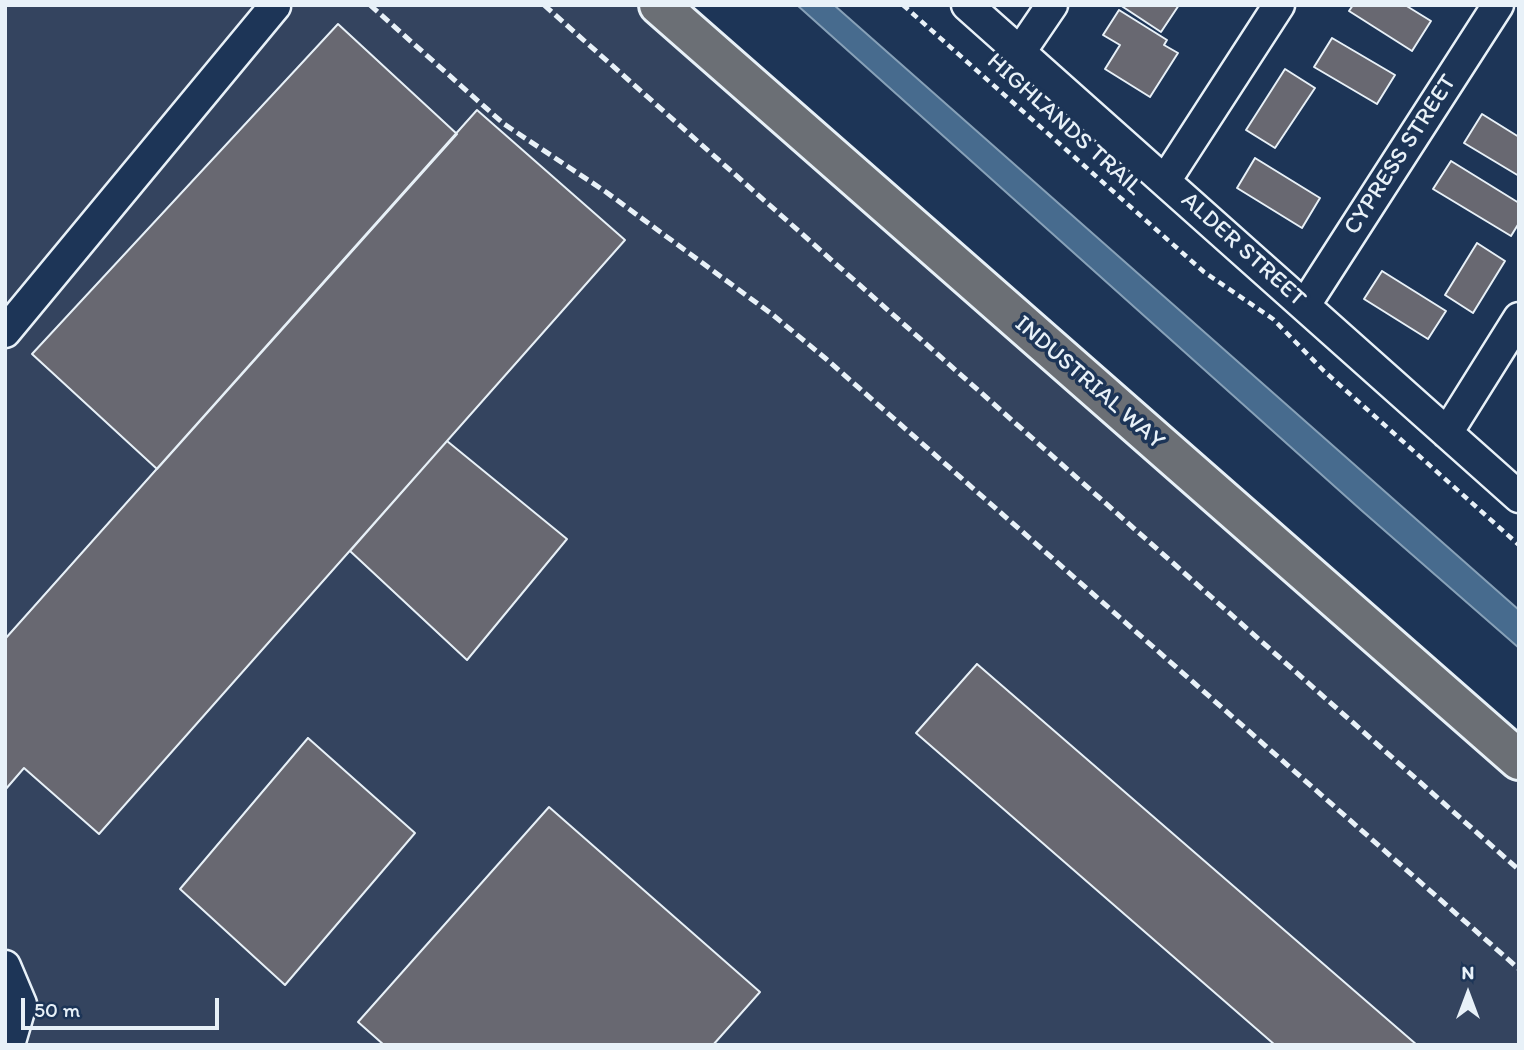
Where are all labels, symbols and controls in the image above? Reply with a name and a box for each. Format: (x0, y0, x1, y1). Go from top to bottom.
street label: HIGHLANDS TRAIL (980, 48, 1148, 202)
street label: CYPRESS STREET (1339, 70, 1463, 240)
street label: ALDER STREET (1175, 186, 1311, 314)
street label: INDUSTRIAL WAY (1008, 310, 1170, 456)
north arrow (1433, 959, 1503, 1029)
text: N (1462, 961, 1474, 984)
scale bar (24, 984, 222, 1028)
text: 50 m (34, 997, 80, 1022)

